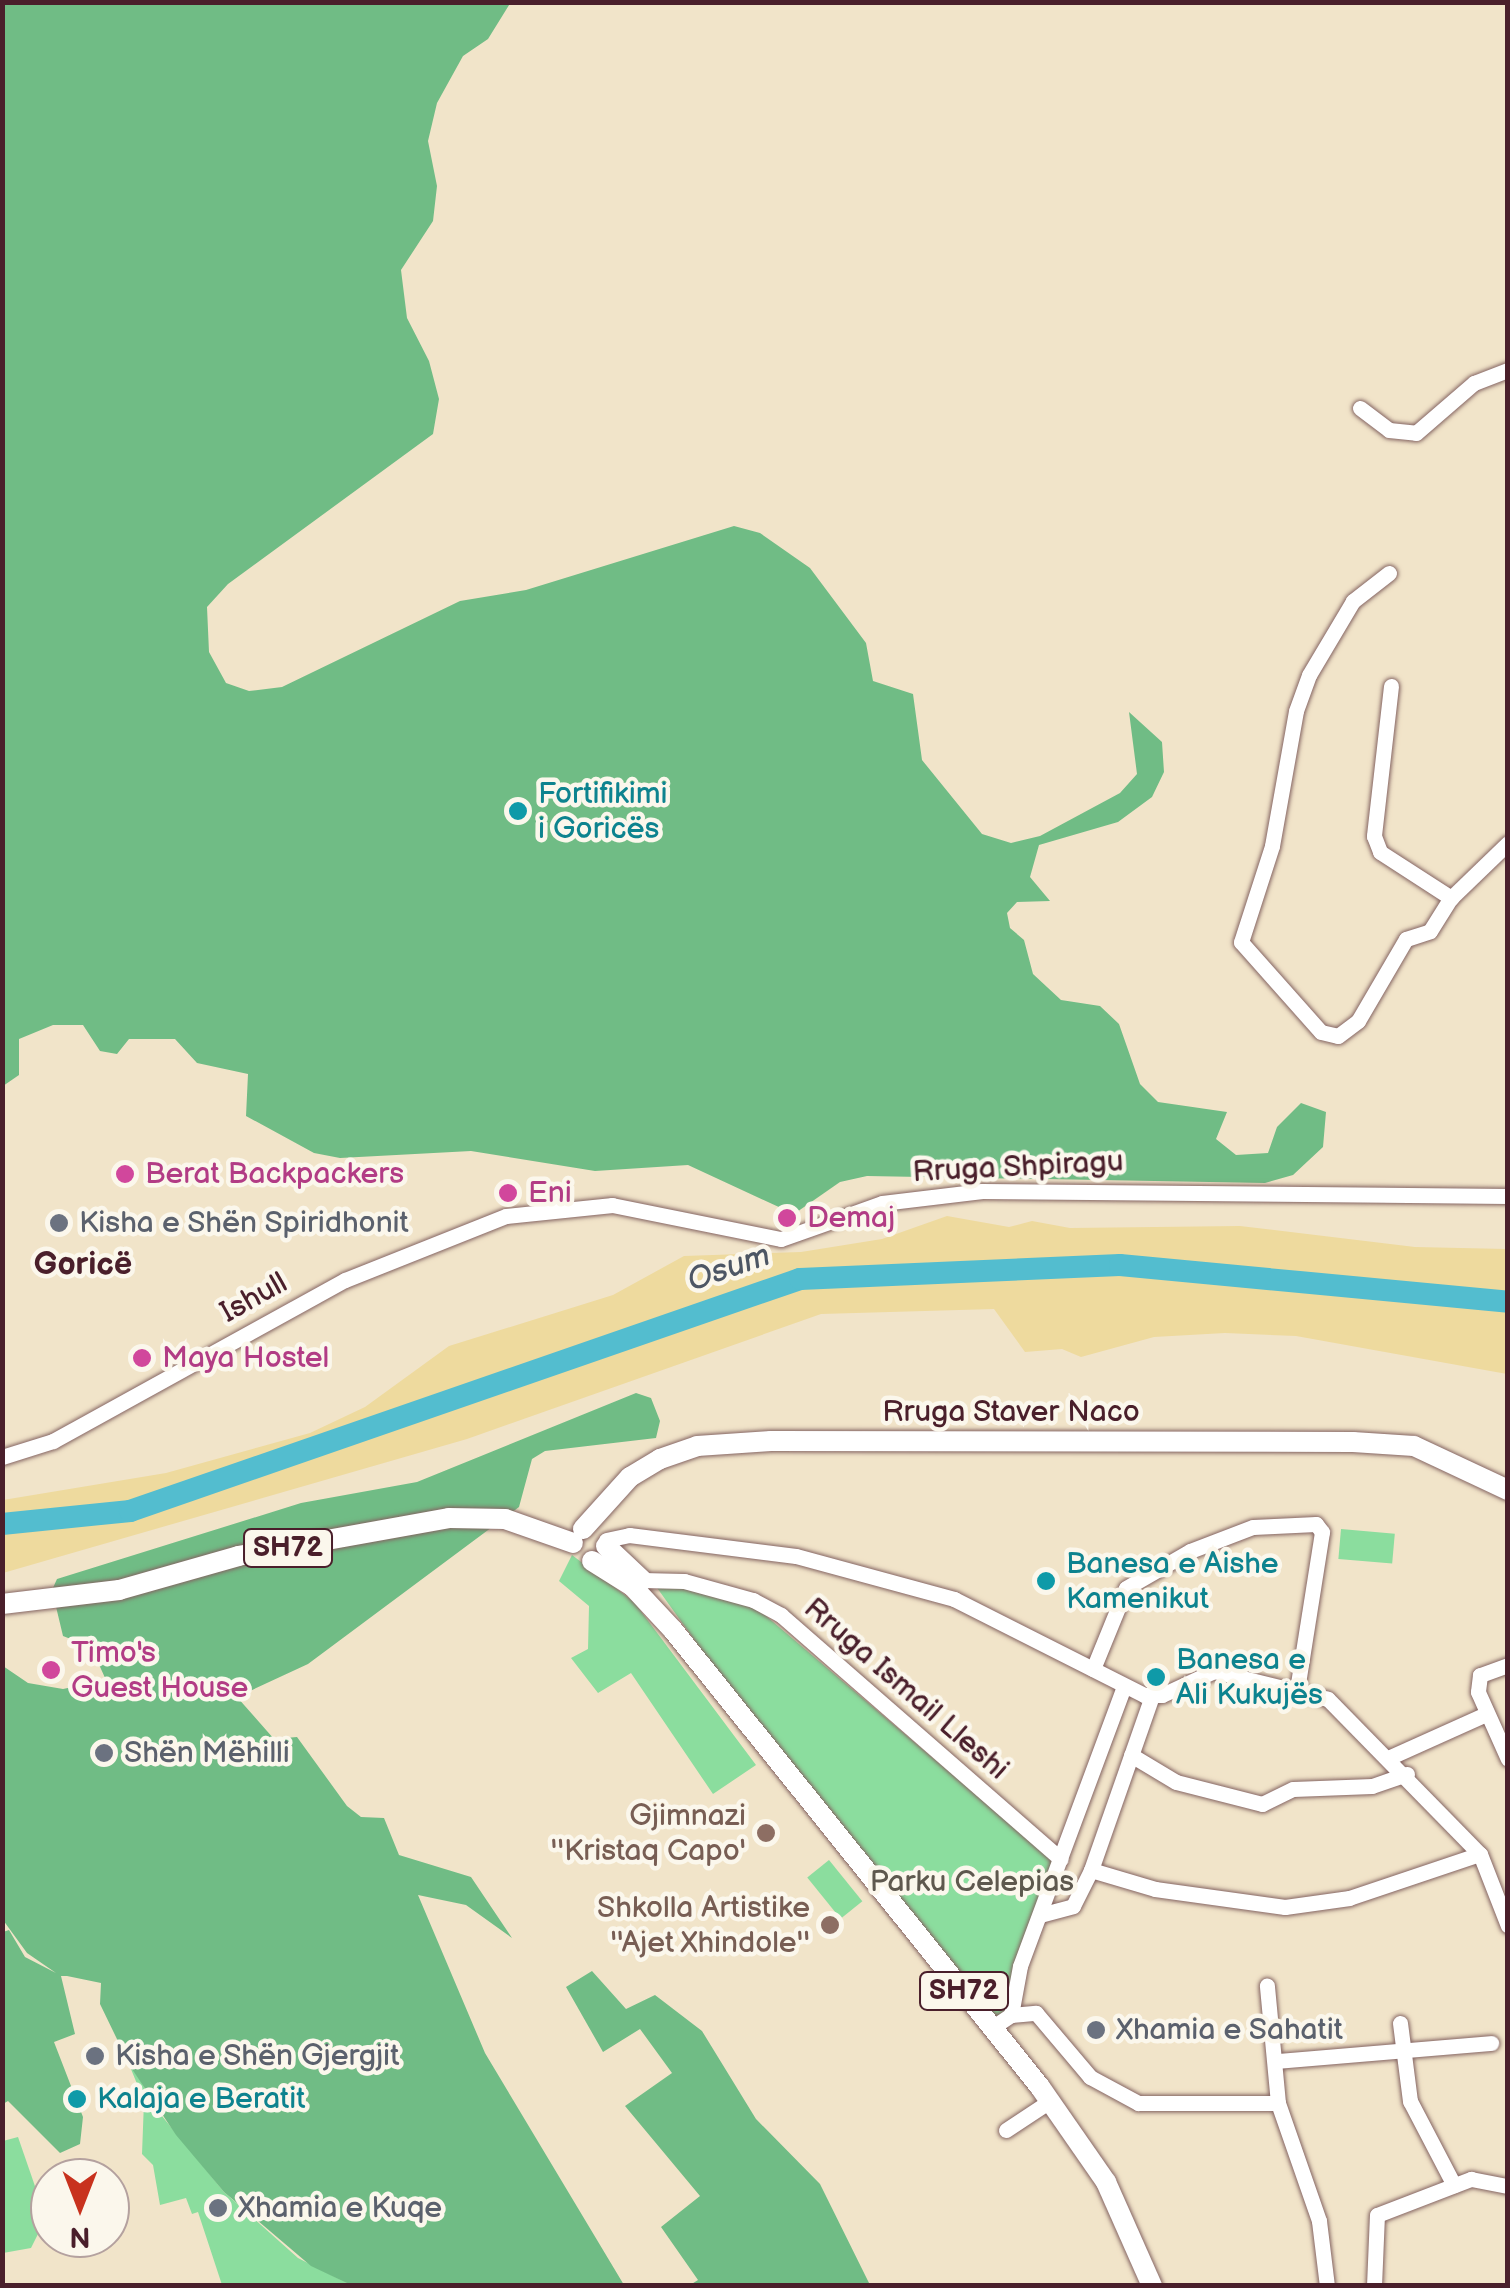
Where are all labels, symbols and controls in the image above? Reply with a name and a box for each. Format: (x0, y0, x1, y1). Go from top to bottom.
place label: Fortifikimi i Goricës (538, 776, 668, 846)
marker: Fortifikimi i Goricës (507, 800, 529, 822)
street label: Rruga Shpiragu (911, 1143, 1125, 1191)
place label: Berat Backpackers (145, 1156, 404, 1192)
marker: Berat Backpackers (114, 1163, 136, 1185)
place label: Eni (528, 1175, 572, 1211)
marker: Eni (497, 1182, 519, 1204)
place label: Demaj (807, 1200, 895, 1236)
place label: Kisha e Shën Spiridhonit (79, 1205, 410, 1241)
marker: Demaj (776, 1207, 798, 1229)
marker: Kisha e Shën Spiridhonit (48, 1212, 70, 1234)
water label: Osum (683, 1237, 775, 1301)
district label: Goricë (34, 1246, 132, 1284)
street label: Ishull (214, 1265, 294, 1331)
place label: Maya Hostel (162, 1340, 329, 1376)
marker: Maya Hostel (131, 1347, 153, 1369)
street label: Rruga Staver Naco (882, 1394, 1140, 1430)
road number: SH72 (243, 1525, 333, 1571)
place label: Banesa e Aishe Kamenikut (1066, 1546, 1279, 1616)
marker: Banesa e Aishe Kamenikut (1035, 1570, 1057, 1592)
street label: Rruga Ismail Lleshi (796, 1590, 1016, 1788)
place label: Timo's Guest House (71, 1635, 248, 1706)
place label: Banesa e Ali Kukujës (1176, 1642, 1323, 1712)
marker: Timo's Guest House (40, 1659, 62, 1681)
marker: Banesa e Ali Kukujës (1145, 1666, 1167, 1688)
place label: Shën Mëhilli (124, 1735, 290, 1771)
marker: Shën Mëhilli (93, 1742, 115, 1764)
place label: Gjimnazi ''Kristaq Capo' (551, 1798, 746, 1868)
marker: Gjimnazi ''Kristaq Capo' (755, 1822, 777, 1844)
park label: Parku Celepias (870, 1864, 1074, 1900)
place label: Shkolla Artistike ''Ajet Xhindole'' (597, 1890, 810, 1960)
marker: Shkolla Artistike ''Ajet Xhindole'' (819, 1914, 841, 1936)
road number: SH72 (919, 1968, 1009, 2014)
place label: Xhamia e Sahatit (1116, 2012, 1343, 2048)
marker: Xhamia e Sahatit (1085, 2019, 1107, 2041)
place label: Kisha e Shën Gjergjit (115, 2038, 400, 2074)
marker: Kisha e Shën Gjergjit (84, 2045, 106, 2067)
place label: Kalaja e Beratit (97, 2081, 306, 2117)
marker: Kalaja e Beratit (66, 2088, 88, 2110)
north arrow (30, 2158, 130, 2258)
place label: Xhamia e Kuqe (238, 2190, 442, 2226)
marker: Xhamia e Kuqe (207, 2197, 229, 2219)
text: N (69, 2220, 91, 2253)

